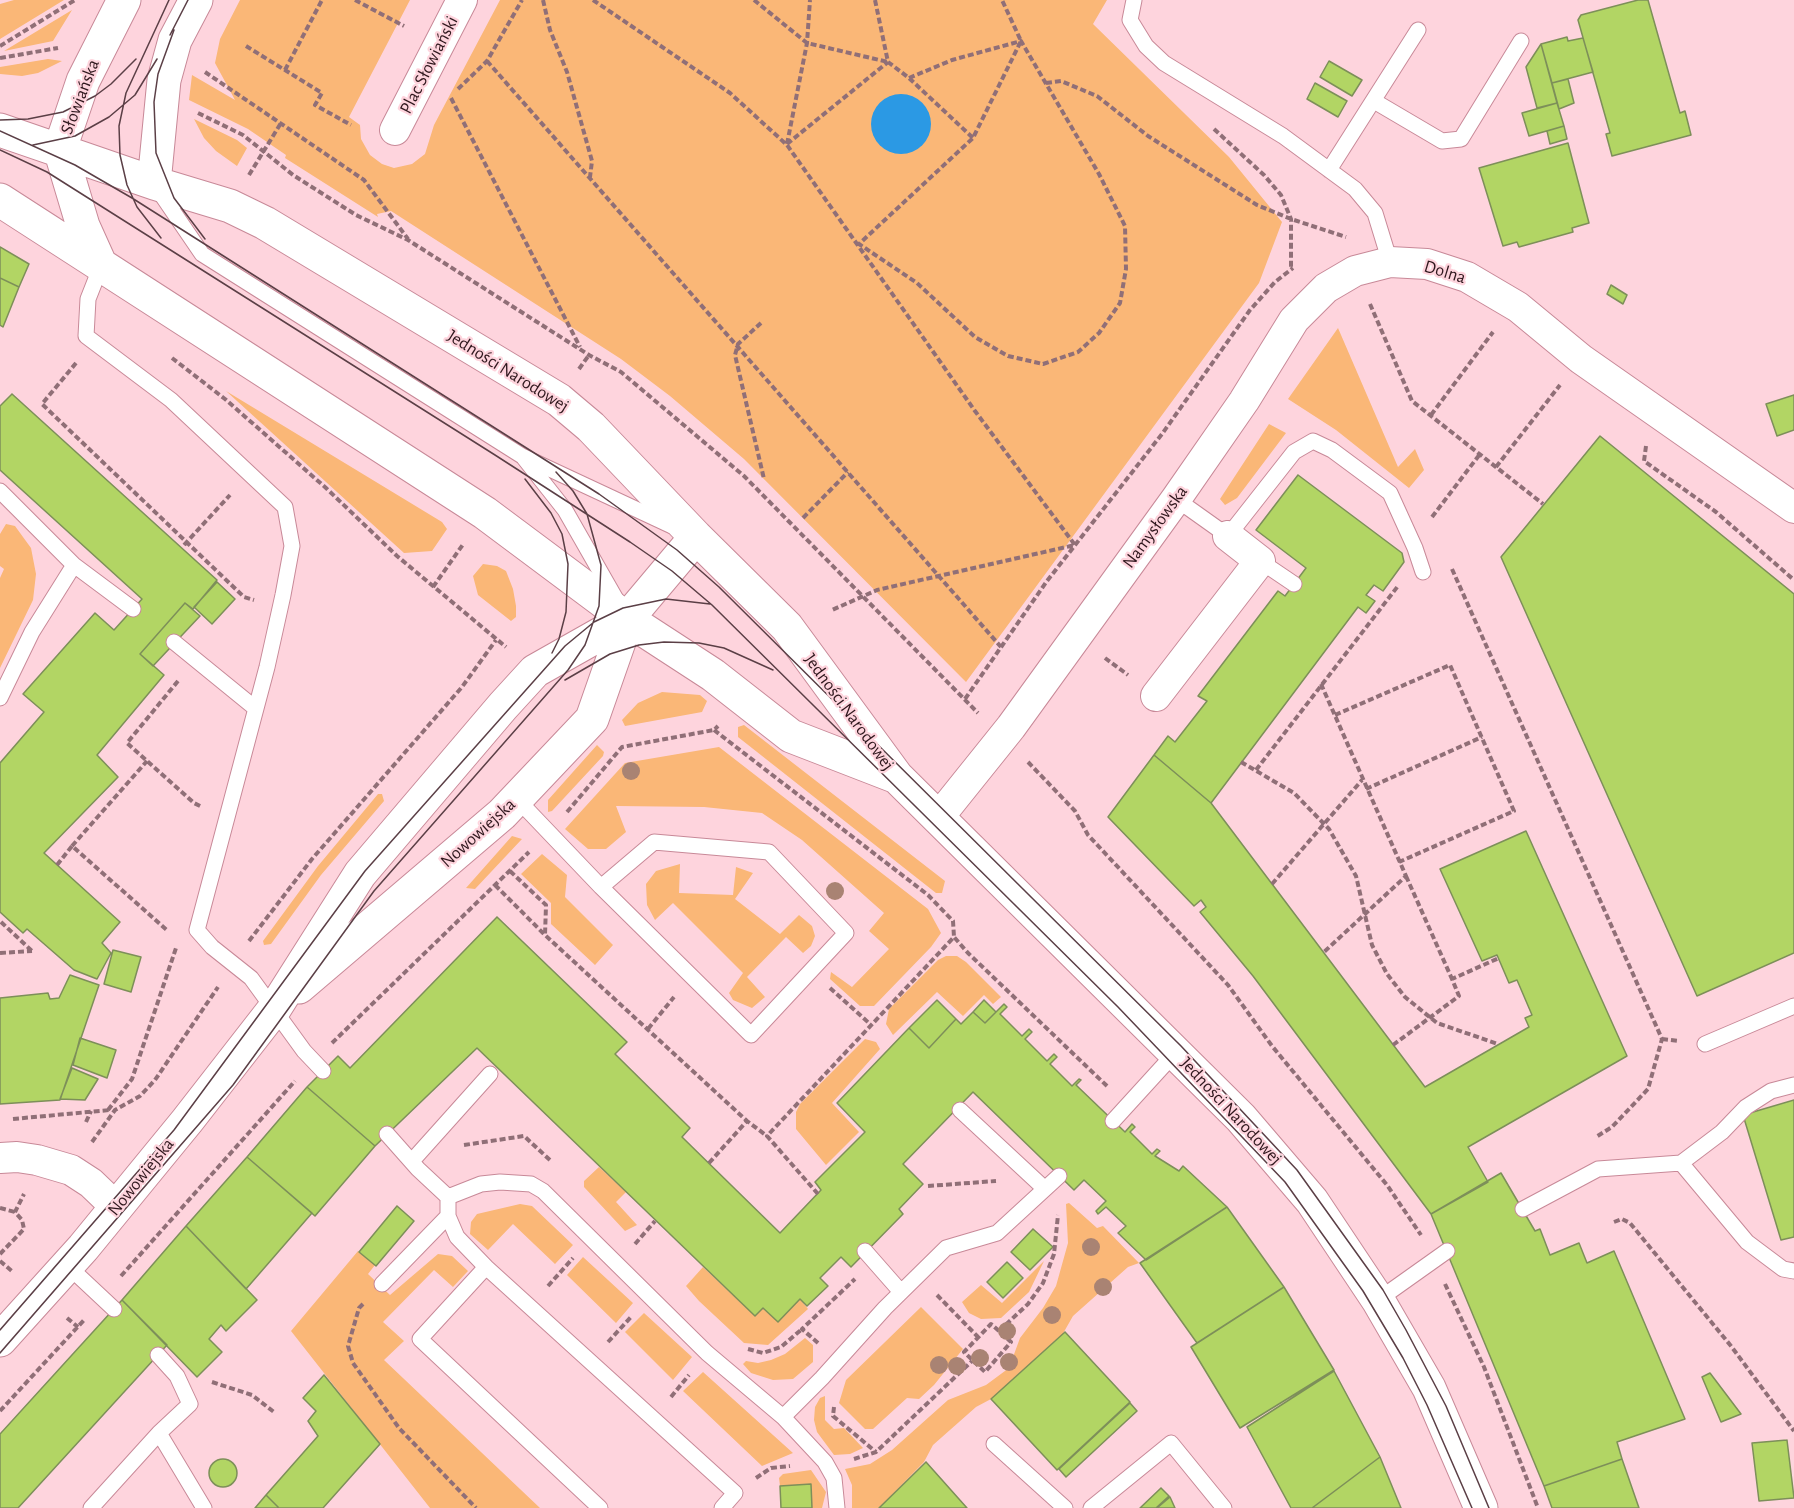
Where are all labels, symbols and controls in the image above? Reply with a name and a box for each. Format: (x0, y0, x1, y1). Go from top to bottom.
street label: Plac Słowiański (395, 12, 463, 118)
street label: Słowiańska (56, 56, 104, 138)
street label: Dolna (1422, 255, 1468, 289)
street label: Jedności Narodowej (443, 325, 573, 417)
street label: Namysłowska (1118, 482, 1192, 572)
street label: Jedności Narodowej (799, 649, 899, 775)
street label: Nowowiejska (436, 794, 520, 872)
street label: Jedności Narodowej (1176, 1053, 1286, 1169)
street label: Nowowiejska (103, 1134, 179, 1220)

